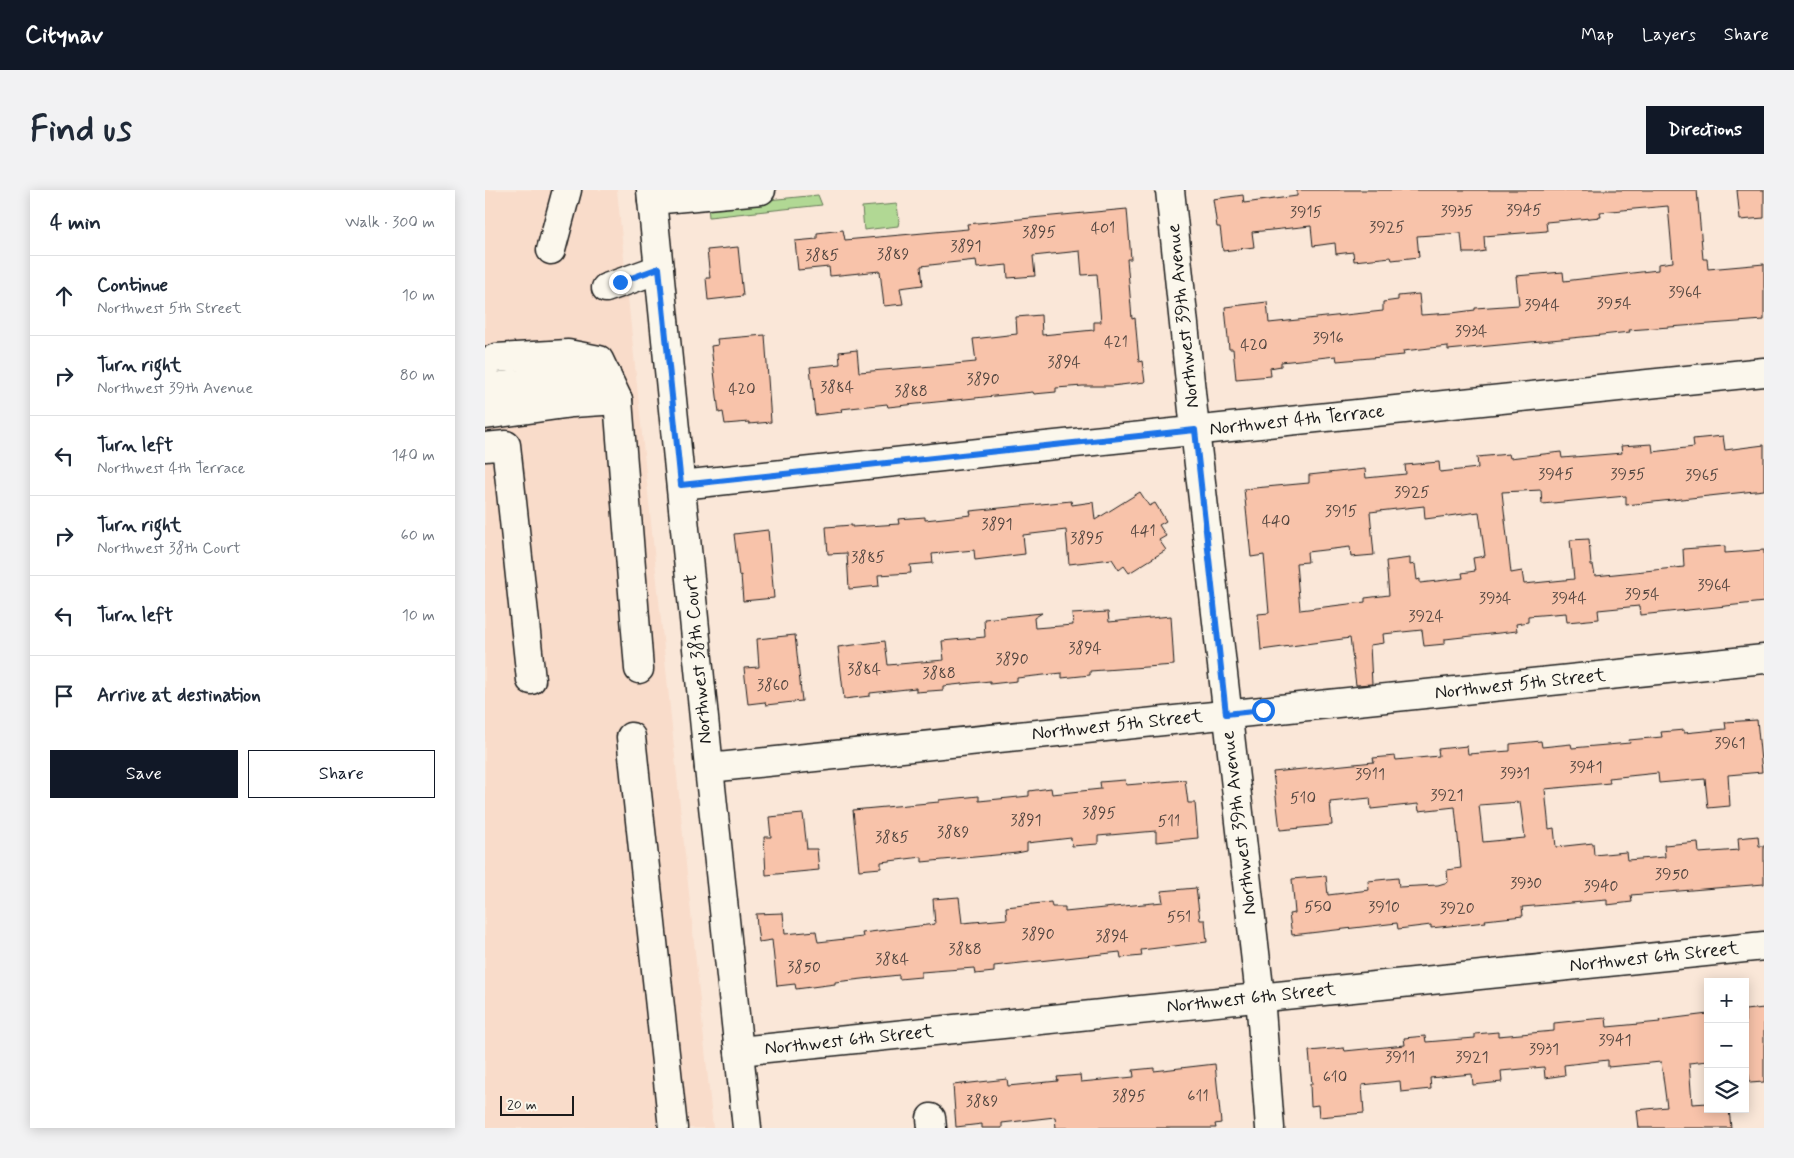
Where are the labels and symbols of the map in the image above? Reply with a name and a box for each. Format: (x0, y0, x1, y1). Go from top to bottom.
house number: 3945 (1506, 200, 1542, 221)
house number: 3935 (1441, 201, 1473, 222)
house number: 3915 (1290, 202, 1322, 223)
house number: 3925 (1369, 217, 1405, 238)
house number: 401 (1091, 218, 1115, 239)
house number: 3895 (1022, 222, 1056, 243)
street label: Northwest 39th Avenue (1161, 222, 1205, 410)
house number: 3891 (950, 236, 982, 257)
house number: 3889 (877, 244, 909, 265)
house number: 3885 (805, 245, 839, 266)
route end (609, 271, 632, 294)
house number: 3964 (1668, 282, 1702, 303)
house number: 3954 (1597, 293, 1631, 314)
house number: 3944 (1524, 295, 1560, 316)
house number: 3934 (1455, 321, 1487, 342)
house number: 3916 (1312, 328, 1344, 349)
house number: 421 (1104, 332, 1128, 353)
house number: 420 (1240, 335, 1268, 356)
house number: 3894 (1047, 352, 1081, 373)
house number: 3890 (966, 369, 1000, 390)
house number: 3884 (820, 377, 854, 398)
house number: 420 (728, 379, 756, 400)
house number: 3888 (894, 381, 928, 402)
street label: Northwest 4th Terrace (1208, 398, 1386, 442)
house number: 3945 (1538, 464, 1574, 485)
house number: 3955 (1610, 464, 1646, 485)
house number: 3965 (1685, 465, 1719, 486)
house number: 3925 (1394, 482, 1430, 503)
house number: 3915 (1325, 501, 1357, 522)
house number: 440 (1262, 511, 1290, 532)
house number: 3891 (981, 514, 1013, 535)
house number: 441 (1130, 521, 1156, 542)
house number: 3895 (1070, 528, 1104, 549)
house number: 3885 (851, 547, 885, 568)
street label: Northwest 38th Court (678, 573, 718, 745)
house number: 3964 (1697, 575, 1731, 596)
house number: 3954 (1625, 584, 1659, 605)
house number: 3934 (1479, 588, 1511, 609)
house number: 3944 (1551, 588, 1587, 609)
house number: 3924 (1408, 606, 1444, 627)
house number: 3894 (1068, 638, 1102, 659)
house number: 3890 (995, 649, 1029, 670)
house number: 3884 (847, 659, 881, 680)
house number: 3888 (922, 663, 956, 684)
street label: Northwest 5th Street (1433, 663, 1607, 705)
house number: 3860 (757, 675, 789, 696)
route start (1252, 699, 1275, 722)
street label: Northwest 5th Street (1030, 704, 1204, 746)
street label: Northwest 39th Avenue (1215, 729, 1263, 917)
house number: 3961 (1714, 733, 1746, 754)
house number: 3941 (1569, 757, 1603, 778)
house number: 3931 (1500, 763, 1530, 784)
house number: 3911 (1355, 764, 1385, 785)
house number: 3921 (1430, 785, 1464, 806)
house number: 510 (1290, 788, 1316, 809)
house number: 3895 (1082, 803, 1116, 824)
house number: 3891 (1010, 810, 1042, 831)
house number: 511 (1158, 811, 1180, 832)
house number: 3889 (937, 822, 969, 843)
house number: 3885 (875, 827, 909, 848)
house number: 3950 (1655, 864, 1689, 885)
house number: 3930 (1510, 873, 1542, 894)
house number: 3940 (1583, 876, 1619, 897)
house number: 550 (1304, 897, 1332, 918)
house number: 3910 (1368, 897, 1400, 918)
house number: 3920 (1439, 898, 1475, 919)
house number: 551 (1167, 907, 1191, 928)
house number: 3890 (1021, 924, 1055, 945)
house number: 3894 (1095, 926, 1129, 947)
street label: Northwest 6th Street (1568, 936, 1740, 978)
house number: 3888 (948, 939, 982, 960)
house number: 3884 (875, 949, 909, 970)
house number: 3850 (787, 957, 821, 978)
street label: Northwest 6th Street (1165, 977, 1337, 1019)
street label: Northwest 6th Street (763, 1019, 935, 1061)
house number: 3941 (1598, 1030, 1632, 1051)
house number: 3931 (1529, 1039, 1559, 1060)
house number: 3911 (1385, 1047, 1415, 1068)
house number: 3921 (1455, 1047, 1489, 1068)
house number: 610 (1323, 1067, 1347, 1088)
house number: 3895 (1112, 1086, 1146, 1107)
house number: 611 (1187, 1086, 1209, 1107)
house number: 3889 (966, 1091, 998, 1112)
scale bar (500, 1093, 574, 1116)

